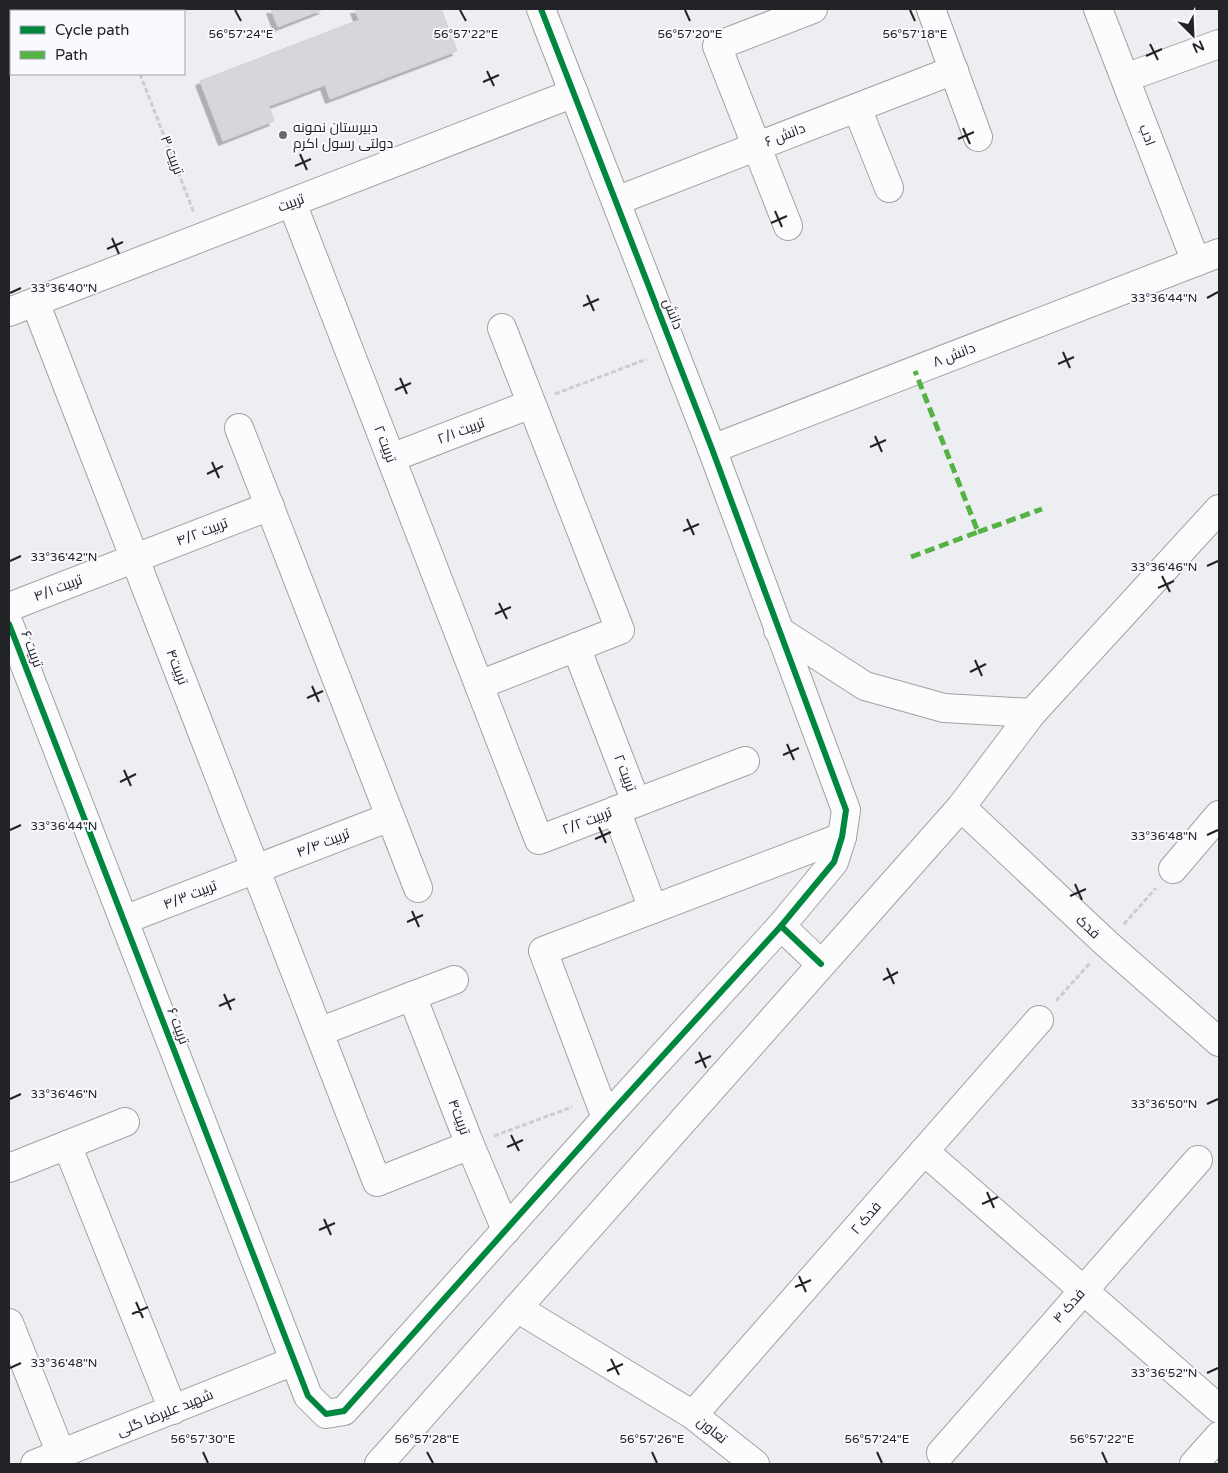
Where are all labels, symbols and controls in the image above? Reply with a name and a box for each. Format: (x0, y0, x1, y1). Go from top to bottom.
legend (10, 10, 185, 75)
north arrow (1168, 10, 1218, 60)
text: Cycle path (55, 21, 129, 39)
text: 56°57'24"E (209, 27, 274, 41)
text: 56°57'22"E (434, 27, 499, 41)
text: 56°57'20"E (658, 27, 723, 41)
text: 56°57'18"E (883, 27, 948, 41)
text: N (1189, 36, 1207, 56)
text: Path (55, 46, 88, 64)
place label: دبیرستان نمونه دولتی رسول اکرم (293, 119, 393, 153)
street label: دانش ۶ (762, 120, 808, 150)
street label: ادب (1135, 122, 1159, 148)
marker: دبیرستان نمونه دولتی رسول اکرم (277, 129, 289, 141)
street label: تربیت ۳ (157, 133, 187, 177)
street label: تربیت (275, 190, 307, 216)
text: 33°36'40"N (31, 281, 98, 295)
text: 33°36'44"N (1131, 291, 1198, 305)
street label: دانش (659, 296, 687, 332)
street label: دانش ۸ (930, 339, 978, 371)
street label: تربیت ۲/۱ (435, 414, 487, 448)
street label: تربیت ۲ (370, 423, 400, 465)
street label: تربیت ۴/۲ (174, 514, 230, 550)
text: 33°36'42"N (31, 550, 98, 564)
text: 33°36'46"N (1131, 560, 1198, 574)
street label: تربیت ۴/۱ (31, 571, 85, 605)
street label: تربیت ۶ (17, 628, 47, 670)
street label: تربیت۴ (163, 647, 192, 687)
street label: تربیت ۲ (610, 752, 640, 794)
street label: تربیت ۲/۲ (560, 804, 614, 838)
text: 33°36'44"N (31, 819, 98, 833)
street label: تربیت ۴/۴ (294, 825, 352, 861)
text: 33°36'48"N (1131, 829, 1198, 843)
street label: تربیت ۴/۳ (161, 877, 219, 913)
street label: فدک (1072, 912, 1104, 942)
street label: تربیت ۶ (163, 1005, 193, 1047)
text: 33°36'46"N (31, 1087, 98, 1101)
street label: تربیت۴ (445, 1097, 474, 1137)
text: 33°36'50"N (1131, 1097, 1198, 1111)
street label: فدک ۲ (847, 1198, 885, 1238)
street label: فدک ۴ (1049, 1285, 1089, 1327)
text: 33°36'48"N (31, 1356, 98, 1370)
text: 33°36'52"N (1131, 1366, 1198, 1380)
street label: شهید علیرضا گلی (114, 1386, 216, 1440)
street label: تعاون (694, 1413, 731, 1447)
text: 56°57'30"E (171, 1432, 236, 1446)
text: 56°57'28"E (395, 1432, 460, 1446)
text: 56°57'26"E (620, 1432, 685, 1446)
text: 56°57'24"E (845, 1432, 910, 1446)
text: 56°57'22"E (1070, 1432, 1135, 1446)

